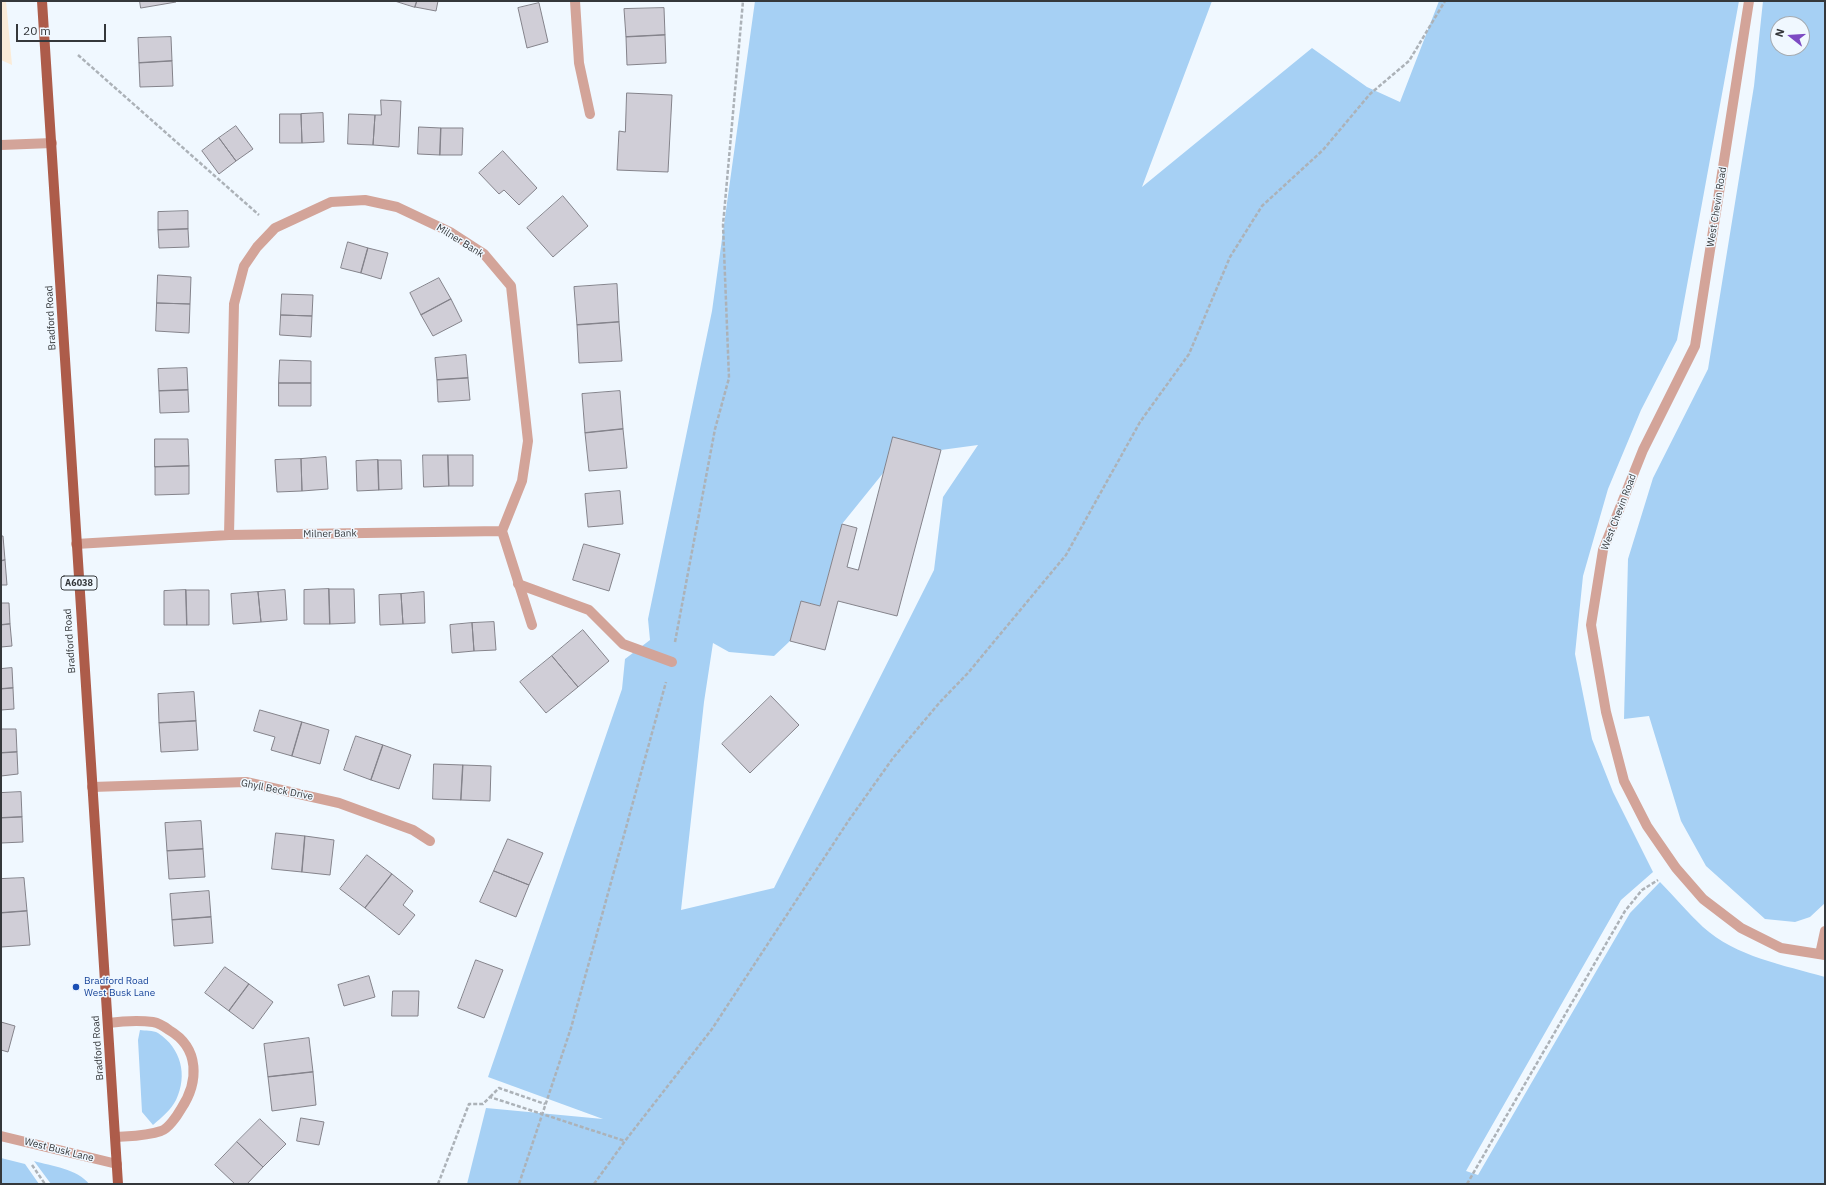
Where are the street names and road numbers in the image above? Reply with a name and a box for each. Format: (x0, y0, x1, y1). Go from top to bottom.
street label: West Chevin Road (1705, 166, 1729, 248)
street label: Milner Bank (434, 222, 486, 260)
street label: Bradford Road (43, 285, 59, 351)
street label: West Chevin Road (1599, 472, 1639, 552)
street label: Milner Bank (303, 528, 357, 540)
road number: A6038 (61, 576, 97, 590)
street label: Bradford Road (62, 608, 78, 674)
street label: Ghyll Beck Drive (240, 777, 314, 803)
street label: Bradford Road (90, 1015, 106, 1081)
street label: West Busk Lane (23, 1136, 95, 1164)

